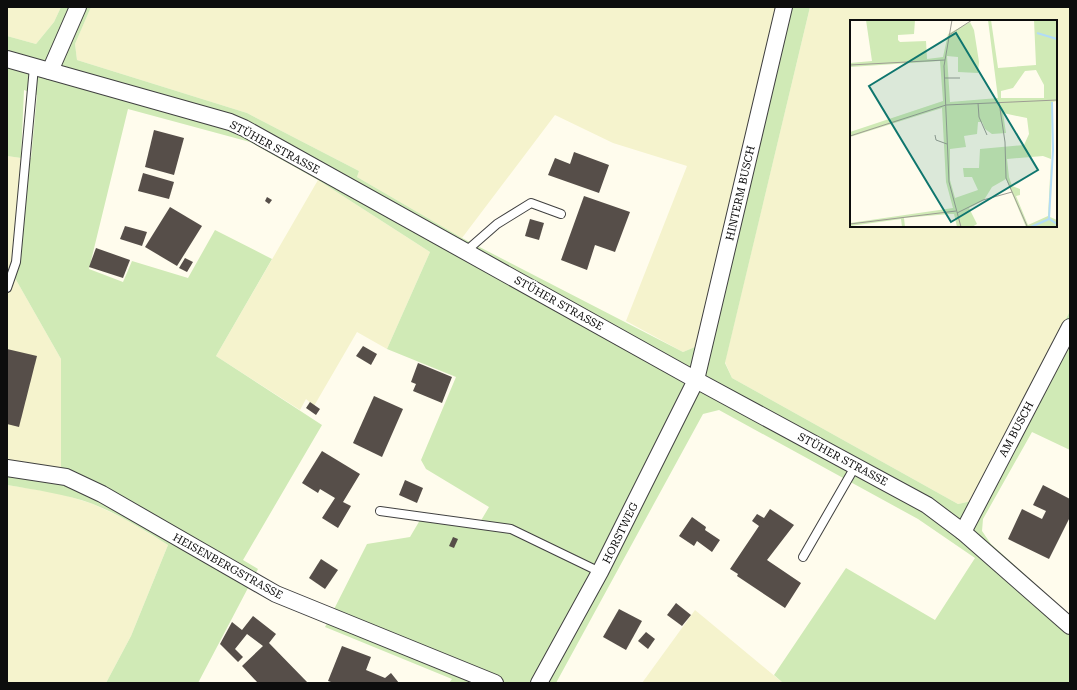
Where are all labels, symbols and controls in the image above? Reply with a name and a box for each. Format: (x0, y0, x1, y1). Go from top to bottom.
inset map (850, 20, 1057, 227)
street label: STÜHER STRASSE (228, 117, 322, 177)
street label: HINTERM BUSCH (723, 144, 758, 242)
street label: STÜHER STRASSE (512, 273, 606, 333)
street label: AM BUSCH (996, 399, 1036, 459)
street label: STÜHER STRASSE (796, 429, 890, 489)
street label: HORSTWEG (600, 500, 641, 566)
street label: HEISENBERGSTRASSE (170, 531, 285, 602)

